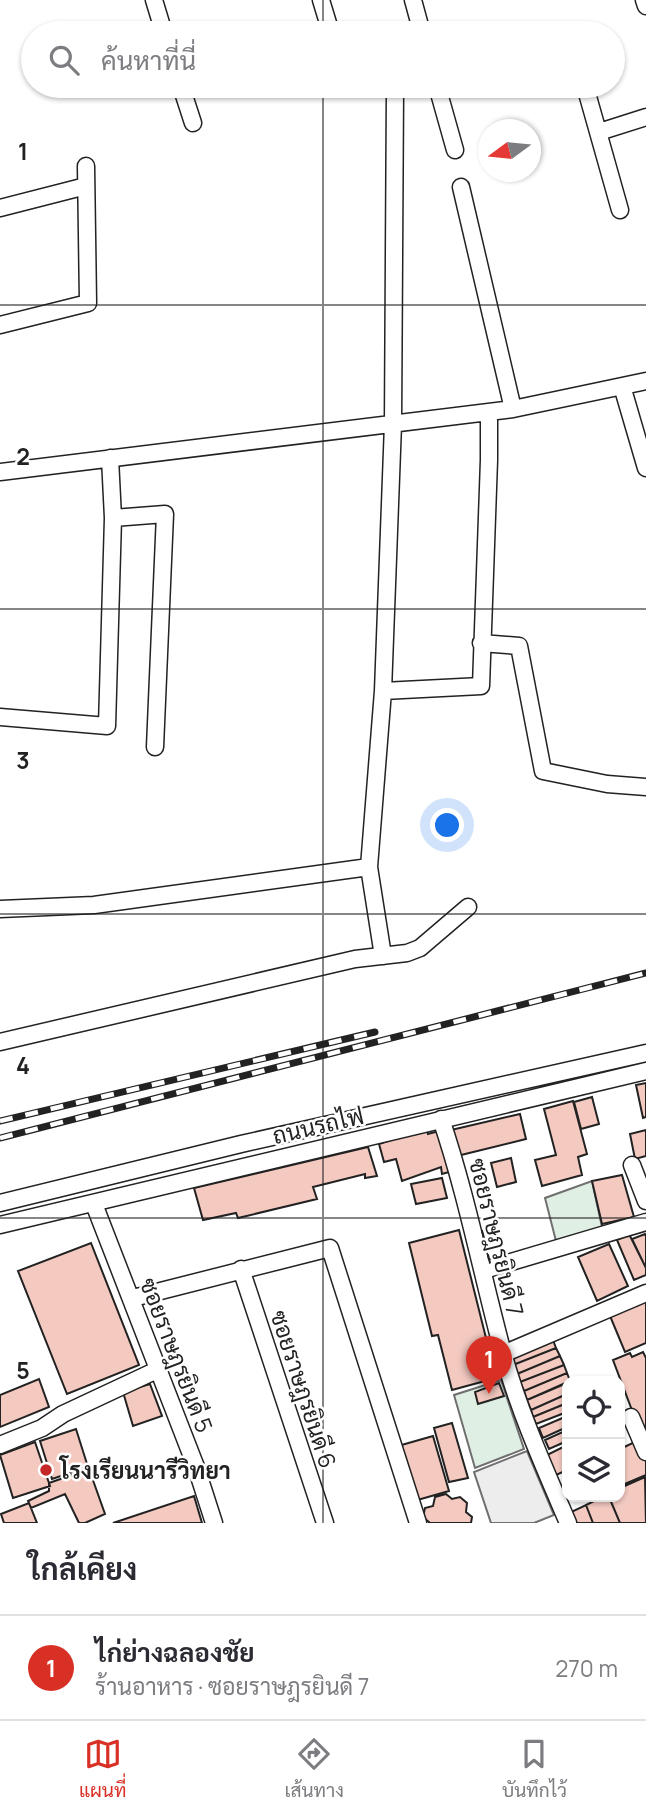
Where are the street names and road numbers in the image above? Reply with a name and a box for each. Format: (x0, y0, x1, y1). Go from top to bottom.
street label: ถนนรถไฟ (269, 1099, 367, 1151)
street label: ซอยราษฎรยินดี 7 (461, 1155, 532, 1319)
street label: ซอยราษฎรยินดี 5 (132, 1273, 221, 1437)
street label: ซอยราษฎรยินดี 6 (262, 1306, 345, 1472)

